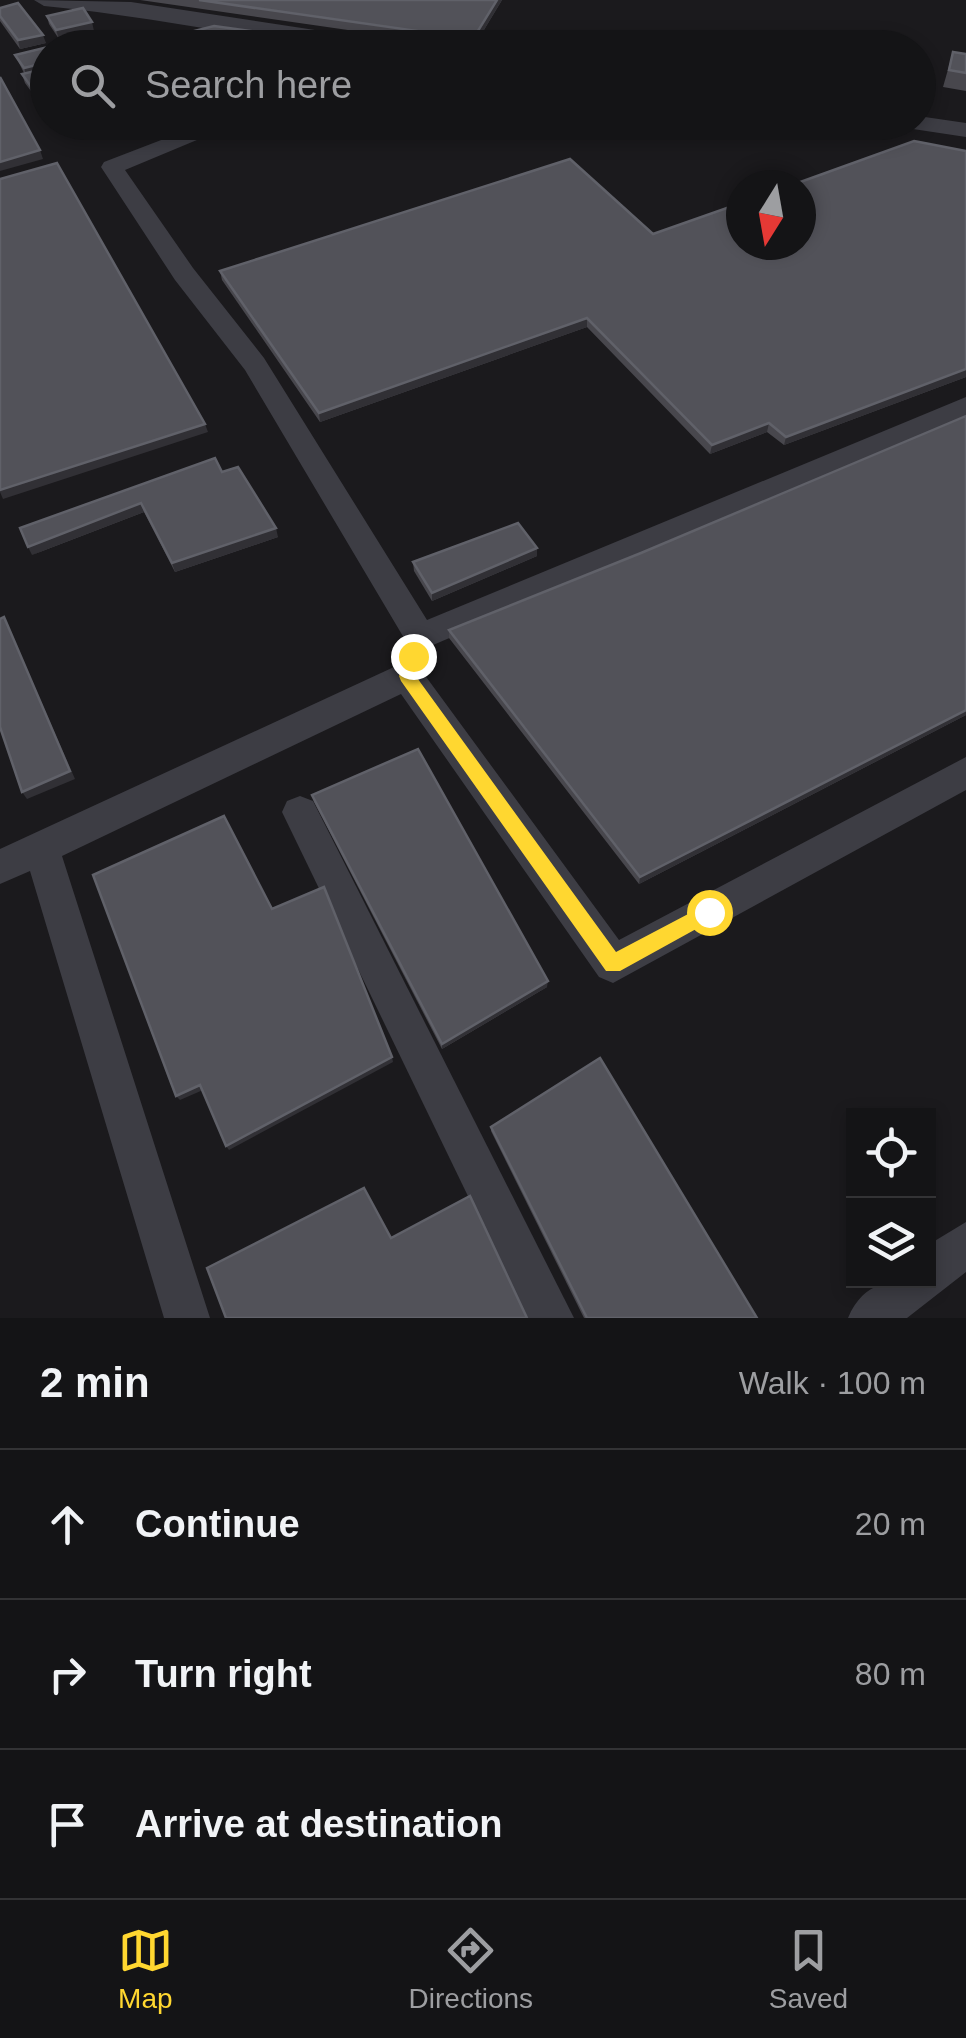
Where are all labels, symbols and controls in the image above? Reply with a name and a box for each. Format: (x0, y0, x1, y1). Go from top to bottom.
search box (30, 30, 936, 140)
icon: search (65, 58, 120, 113)
text: Search here (145, 64, 352, 106)
north arrow (726, 170, 816, 260)
route end (391, 634, 437, 680)
route start (687, 890, 733, 936)
map controls (846, 1108, 936, 1288)
button: locate (846, 1108, 936, 1198)
button: layers (846, 1198, 936, 1288)
text: 2 min (40, 1359, 150, 1406)
text: Walk · 100 m (739, 1365, 926, 1401)
icon: ahead (40, 1497, 95, 1552)
text: Continue (135, 1503, 300, 1545)
text: 20 m (855, 1506, 926, 1542)
icon: right (40, 1647, 95, 1702)
text: Turn right (135, 1653, 312, 1695)
text: 80 m (855, 1656, 926, 1692)
icon: arrive (40, 1797, 95, 1852)
text: Arrive at destination (135, 1803, 502, 1845)
tab: Map (118, 1923, 173, 2015)
tab: Directions (409, 1923, 533, 2015)
tab: Saved (769, 1923, 848, 2015)

